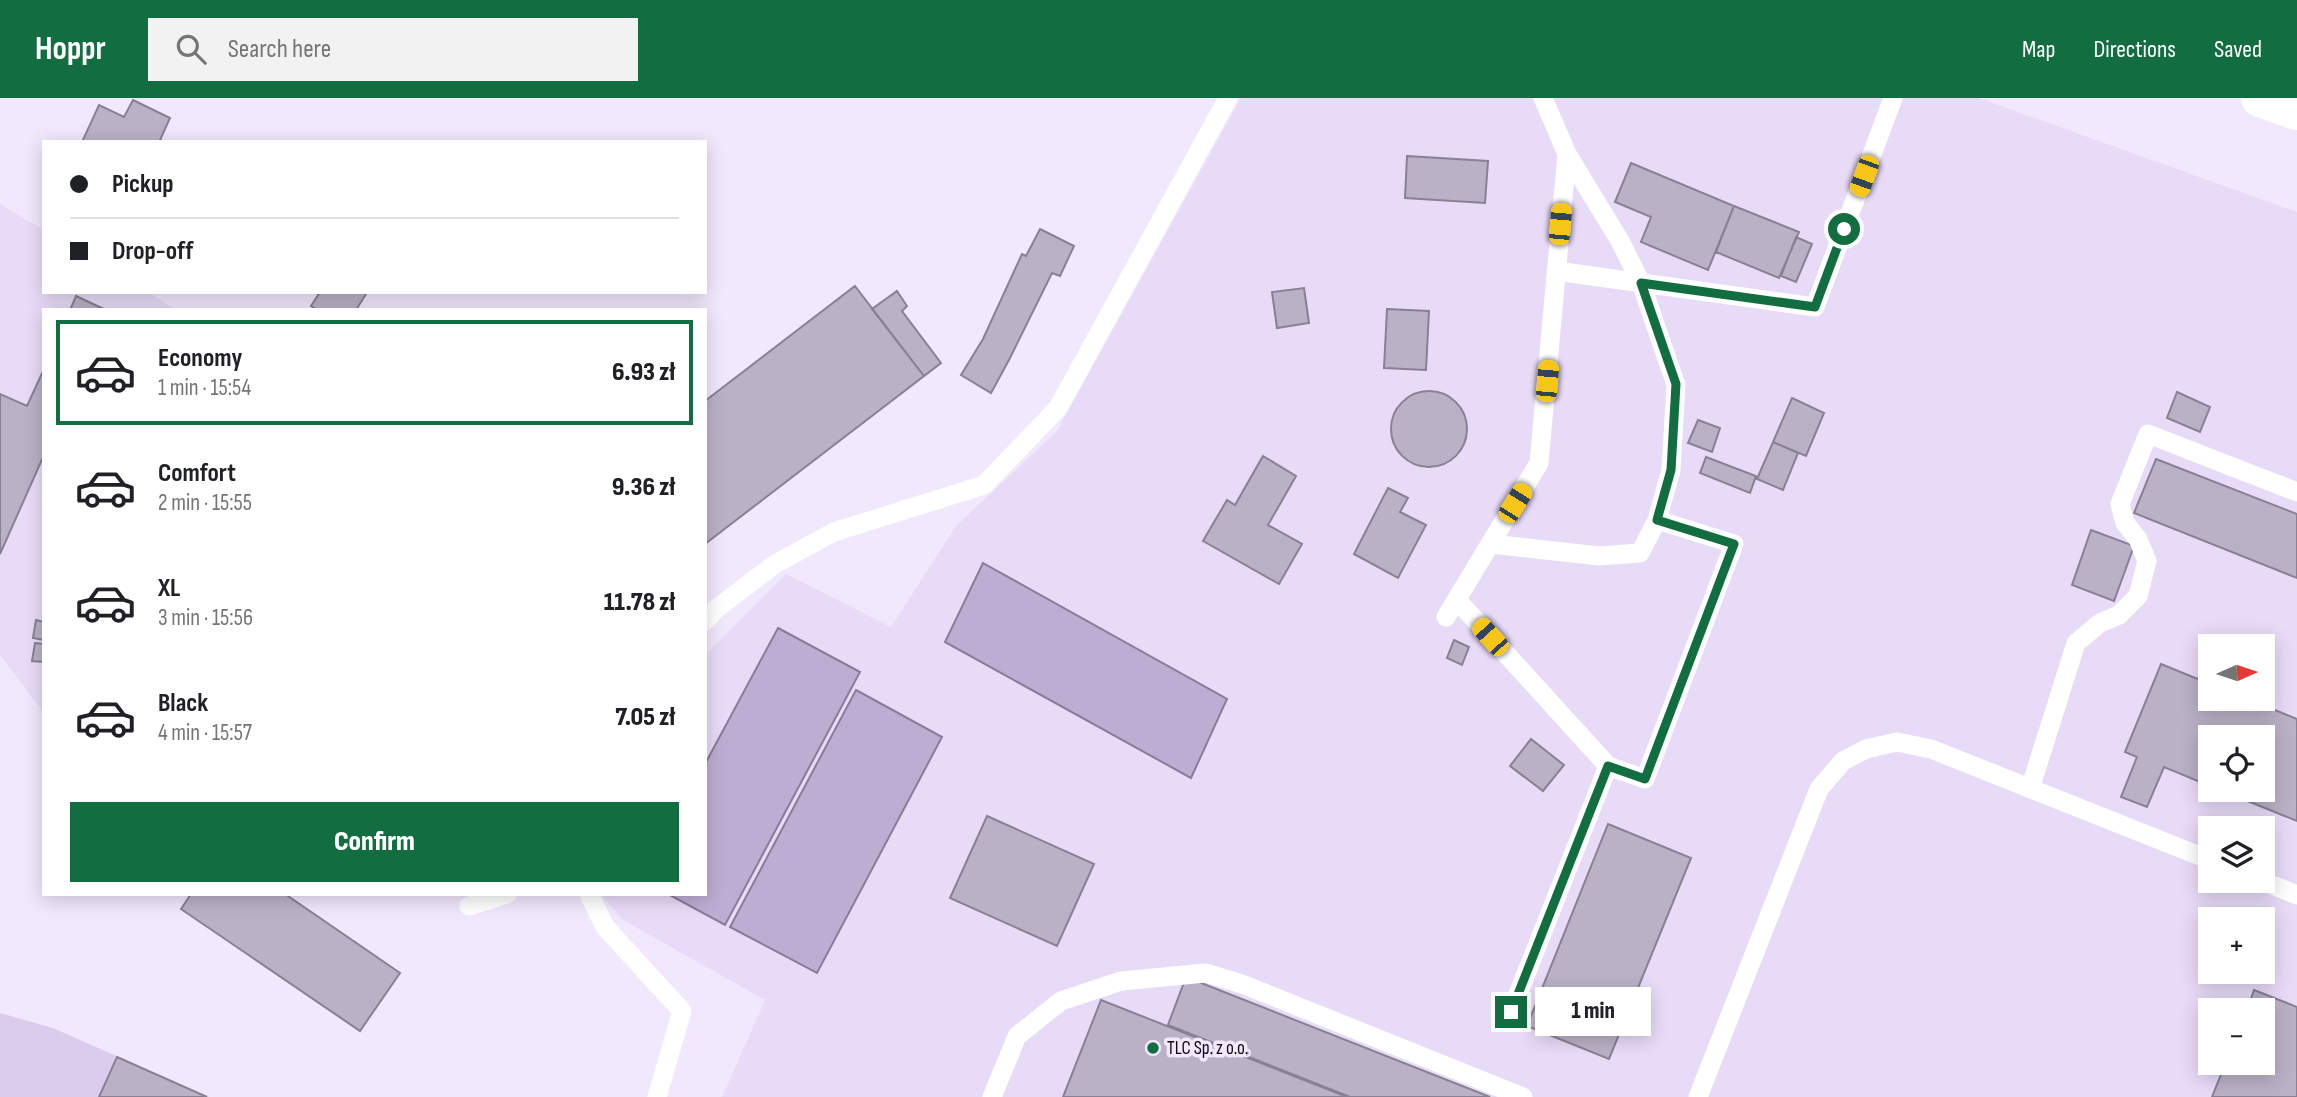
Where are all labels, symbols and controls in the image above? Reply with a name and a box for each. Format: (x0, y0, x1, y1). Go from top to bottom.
search box (148, 18, 638, 81)
text: Hoppr (35, 29, 106, 69)
icon: search (172, 30, 210, 68)
text: Search here (228, 34, 331, 65)
text: Map (2022, 35, 2055, 64)
text: Directions (2093, 35, 2176, 64)
text: Saved (2214, 35, 2262, 64)
car (1847, 153, 1882, 199)
text: Pickup (112, 169, 174, 200)
car (1548, 202, 1573, 246)
route start (1828, 213, 1860, 245)
text: Drop-off (112, 236, 193, 267)
icon: car (74, 341, 137, 404)
text: Economy (158, 343, 242, 374)
text: 6.93 zł (612, 357, 675, 388)
car (1535, 359, 1560, 403)
text: 1 min · 15:54 (158, 374, 251, 402)
icon: car (74, 456, 137, 519)
text: Comfort (158, 458, 236, 489)
text: 9.36 zł (612, 472, 675, 503)
car (1495, 480, 1536, 526)
text: 2 min · 15:55 (158, 489, 252, 517)
icon: car (74, 571, 137, 634)
text: XL (158, 573, 180, 604)
text: 11.78 zł (604, 587, 675, 618)
text: 3 min · 15:56 (158, 604, 253, 632)
car (1469, 614, 1512, 660)
north arrow (2198, 634, 2275, 710)
map controls (2198, 634, 2275, 1075)
icon: car (74, 686, 137, 749)
text: Black (158, 688, 208, 719)
text: 7.05 zł (615, 702, 675, 733)
text: 4 min · 15:57 (158, 719, 252, 747)
button: locate (2198, 725, 2275, 802)
button: Confirm (70, 802, 679, 882)
button: layers (2198, 816, 2275, 893)
button: + (2198, 907, 2275, 984)
callout: 1 min (1536, 988, 1651, 1037)
route end (1495, 996, 1527, 1028)
text: 1 min (1571, 997, 1615, 1025)
button: − (2198, 998, 2275, 1075)
place label: TLC Sp. z o.o. (1167, 1037, 1248, 1060)
marker: TLC Sp. z o.o. (1145, 1040, 1161, 1056)

